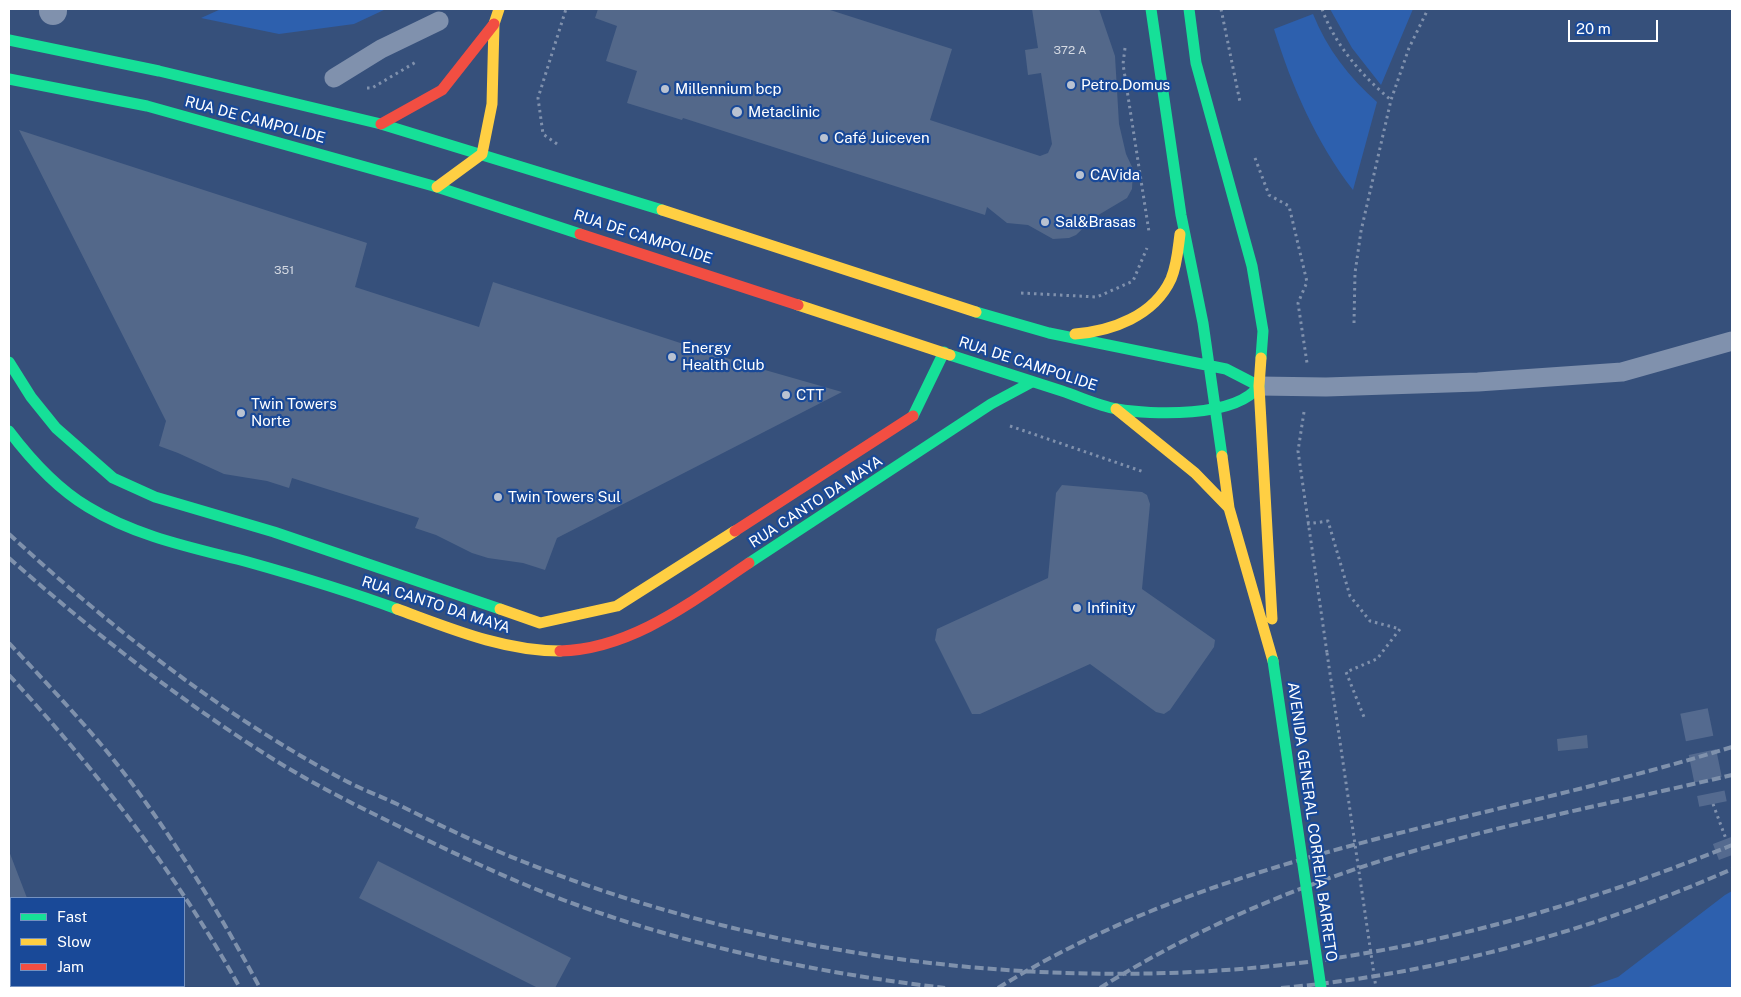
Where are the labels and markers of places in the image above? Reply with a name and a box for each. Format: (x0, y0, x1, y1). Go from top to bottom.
place label: Petro.Domus (1081, 76, 1170, 94)
marker: Petro.Domus (1065, 79, 1077, 91)
place label: Millennium bcp (675, 80, 781, 98)
marker: Millennium bcp (659, 83, 671, 95)
place label: Metaclinic (748, 103, 820, 121)
marker: Metaclinic (730, 105, 744, 119)
place label: Café Juiceven (834, 129, 930, 147)
marker: Café Juiceven (818, 132, 830, 144)
place label: CAVida (1090, 166, 1140, 184)
marker: CAVida (1074, 169, 1086, 181)
place label: Sal&Brasas (1055, 213, 1136, 231)
marker: Sal&Brasas (1039, 216, 1051, 228)
place label: Energy Health Club (682, 339, 765, 374)
marker: Energy Health Club (666, 351, 678, 363)
place label: CTT (796, 386, 824, 404)
marker: CTT (780, 389, 792, 401)
place label: Twin Towers Norte (251, 395, 337, 430)
marker: Twin Towers Norte (235, 407, 247, 419)
place label: Twin Towers Sul (508, 488, 621, 506)
marker: Twin Towers Sul (492, 491, 504, 503)
place label: Infinity (1087, 599, 1136, 617)
marker: Infinity (1071, 602, 1083, 614)

